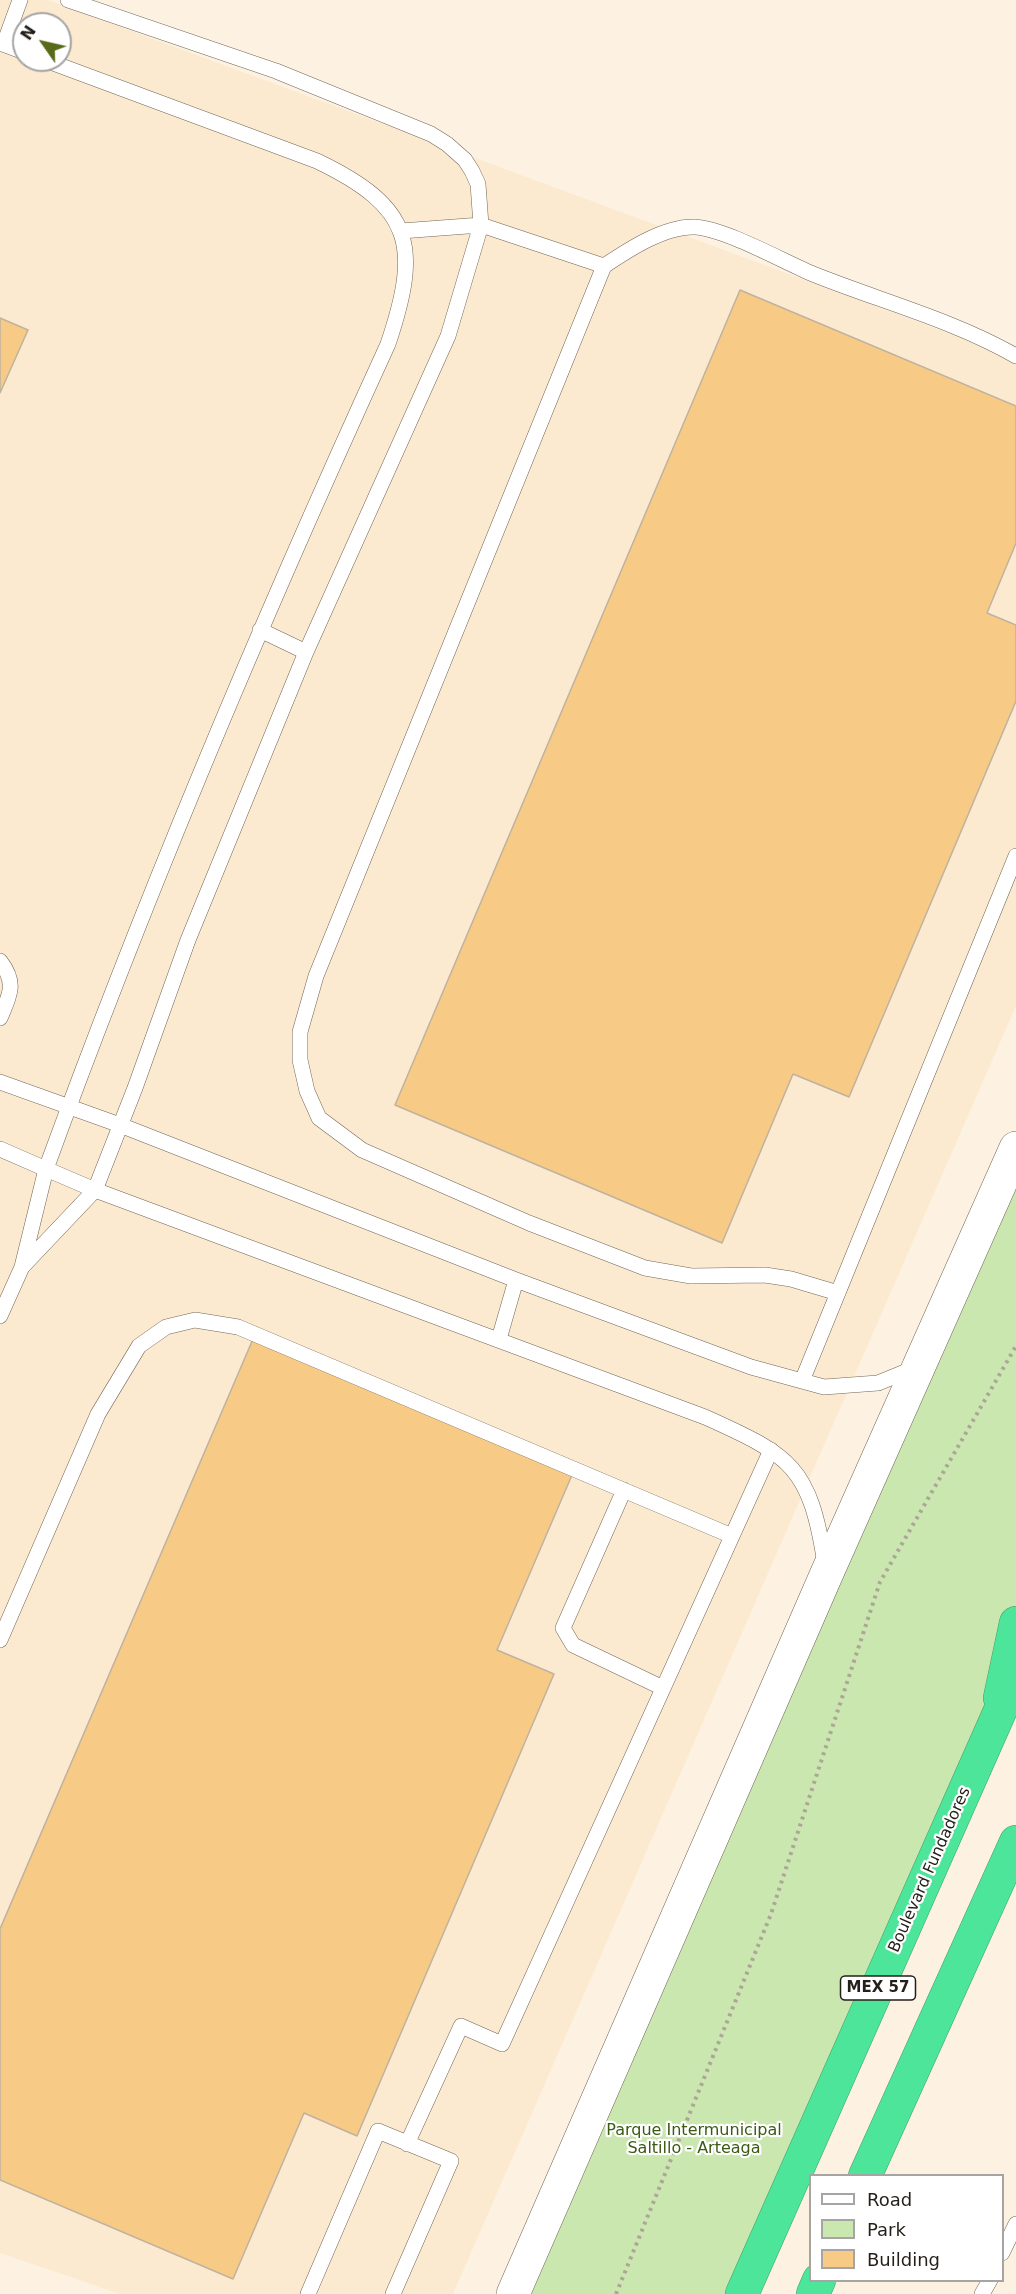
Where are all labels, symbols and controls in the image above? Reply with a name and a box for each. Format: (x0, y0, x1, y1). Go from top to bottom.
north arrow (12, 12, 72, 72)
text: N (17, 22, 40, 44)
street label: Boulevard Fundadores (885, 1784, 975, 1956)
road number: MEX 57 (840, 1976, 916, 2000)
park label: Parque Intermunicipal Saltillo - Arteaga (606, 2121, 782, 2159)
legend (809, 2174, 1004, 2282)
text: Road (867, 2189, 912, 2210)
text: Park (867, 2219, 906, 2240)
text: Building (867, 2249, 940, 2270)

